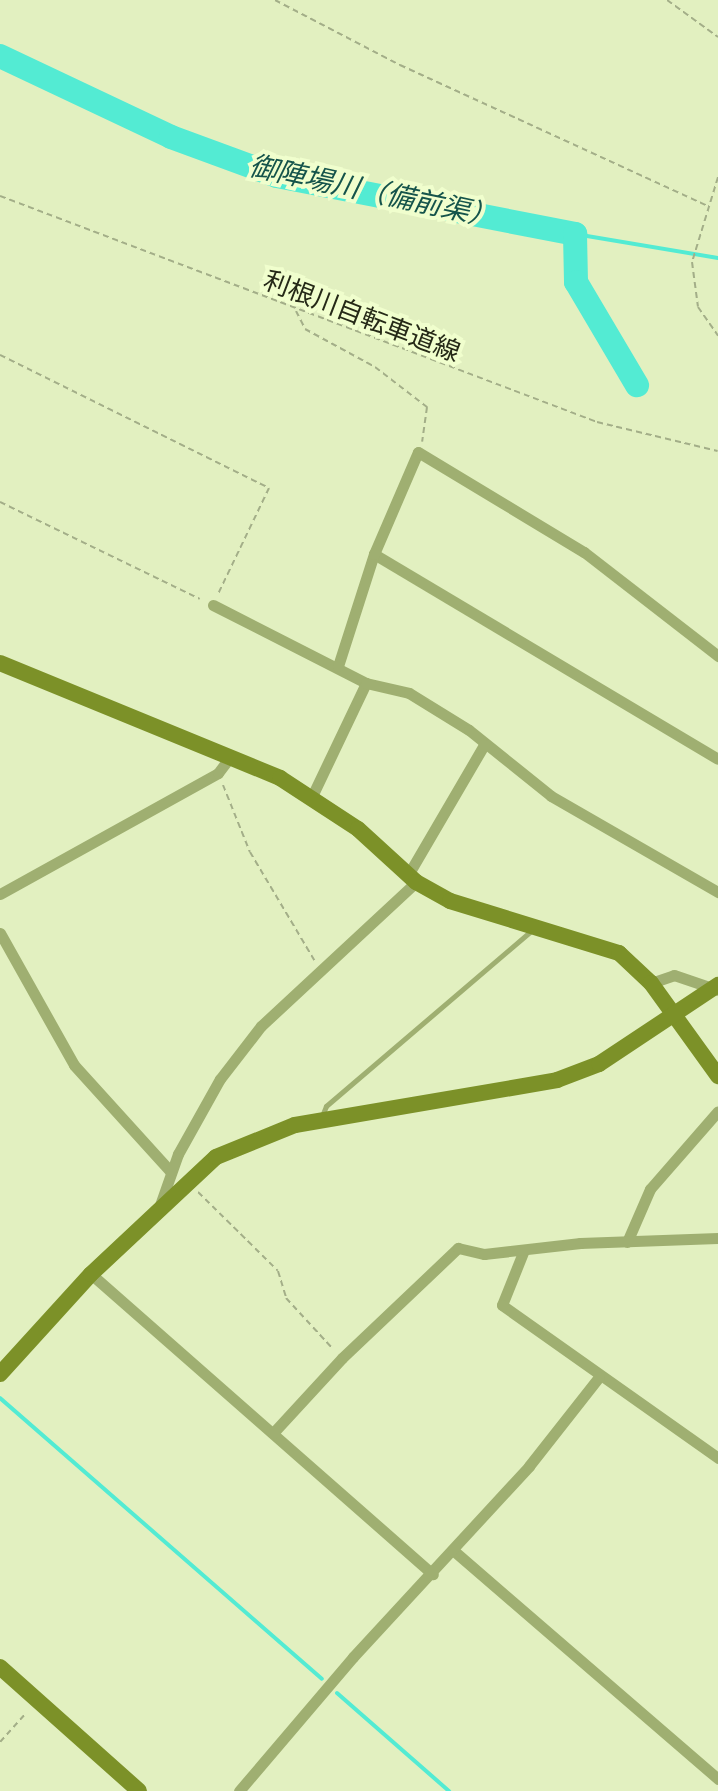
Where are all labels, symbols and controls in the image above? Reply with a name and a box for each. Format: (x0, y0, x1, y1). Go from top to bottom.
water label: 御陣場川（備前渠） (246, 148, 500, 234)
street label: 利根川自転車道線 (259, 264, 465, 368)

